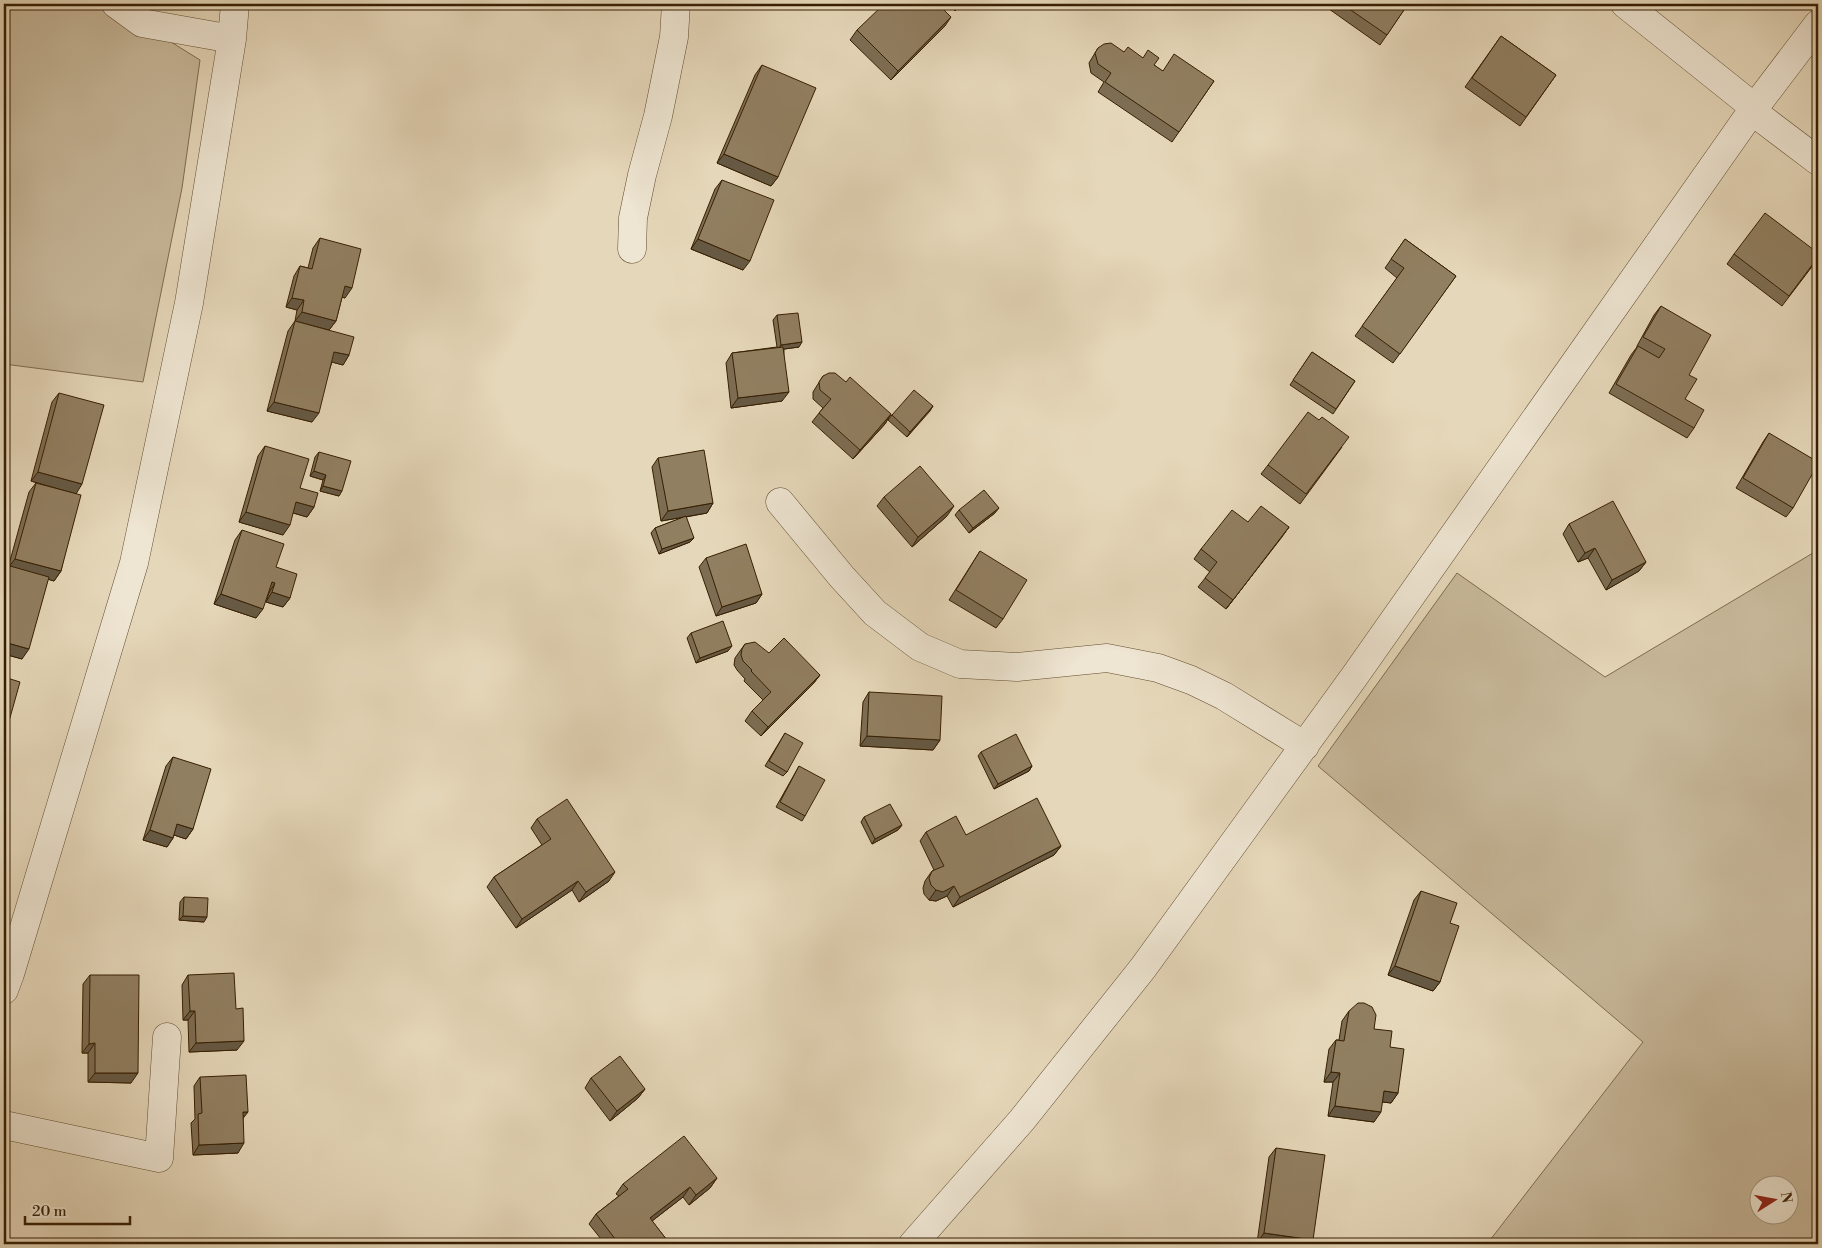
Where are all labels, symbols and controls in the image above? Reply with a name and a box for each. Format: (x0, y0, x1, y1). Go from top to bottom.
north arrow (1750, 1176, 1800, 1226)
text: N (1776, 1191, 1796, 1205)
scale bar (25, 1193, 130, 1225)
text: 20 m (32, 1202, 67, 1221)

